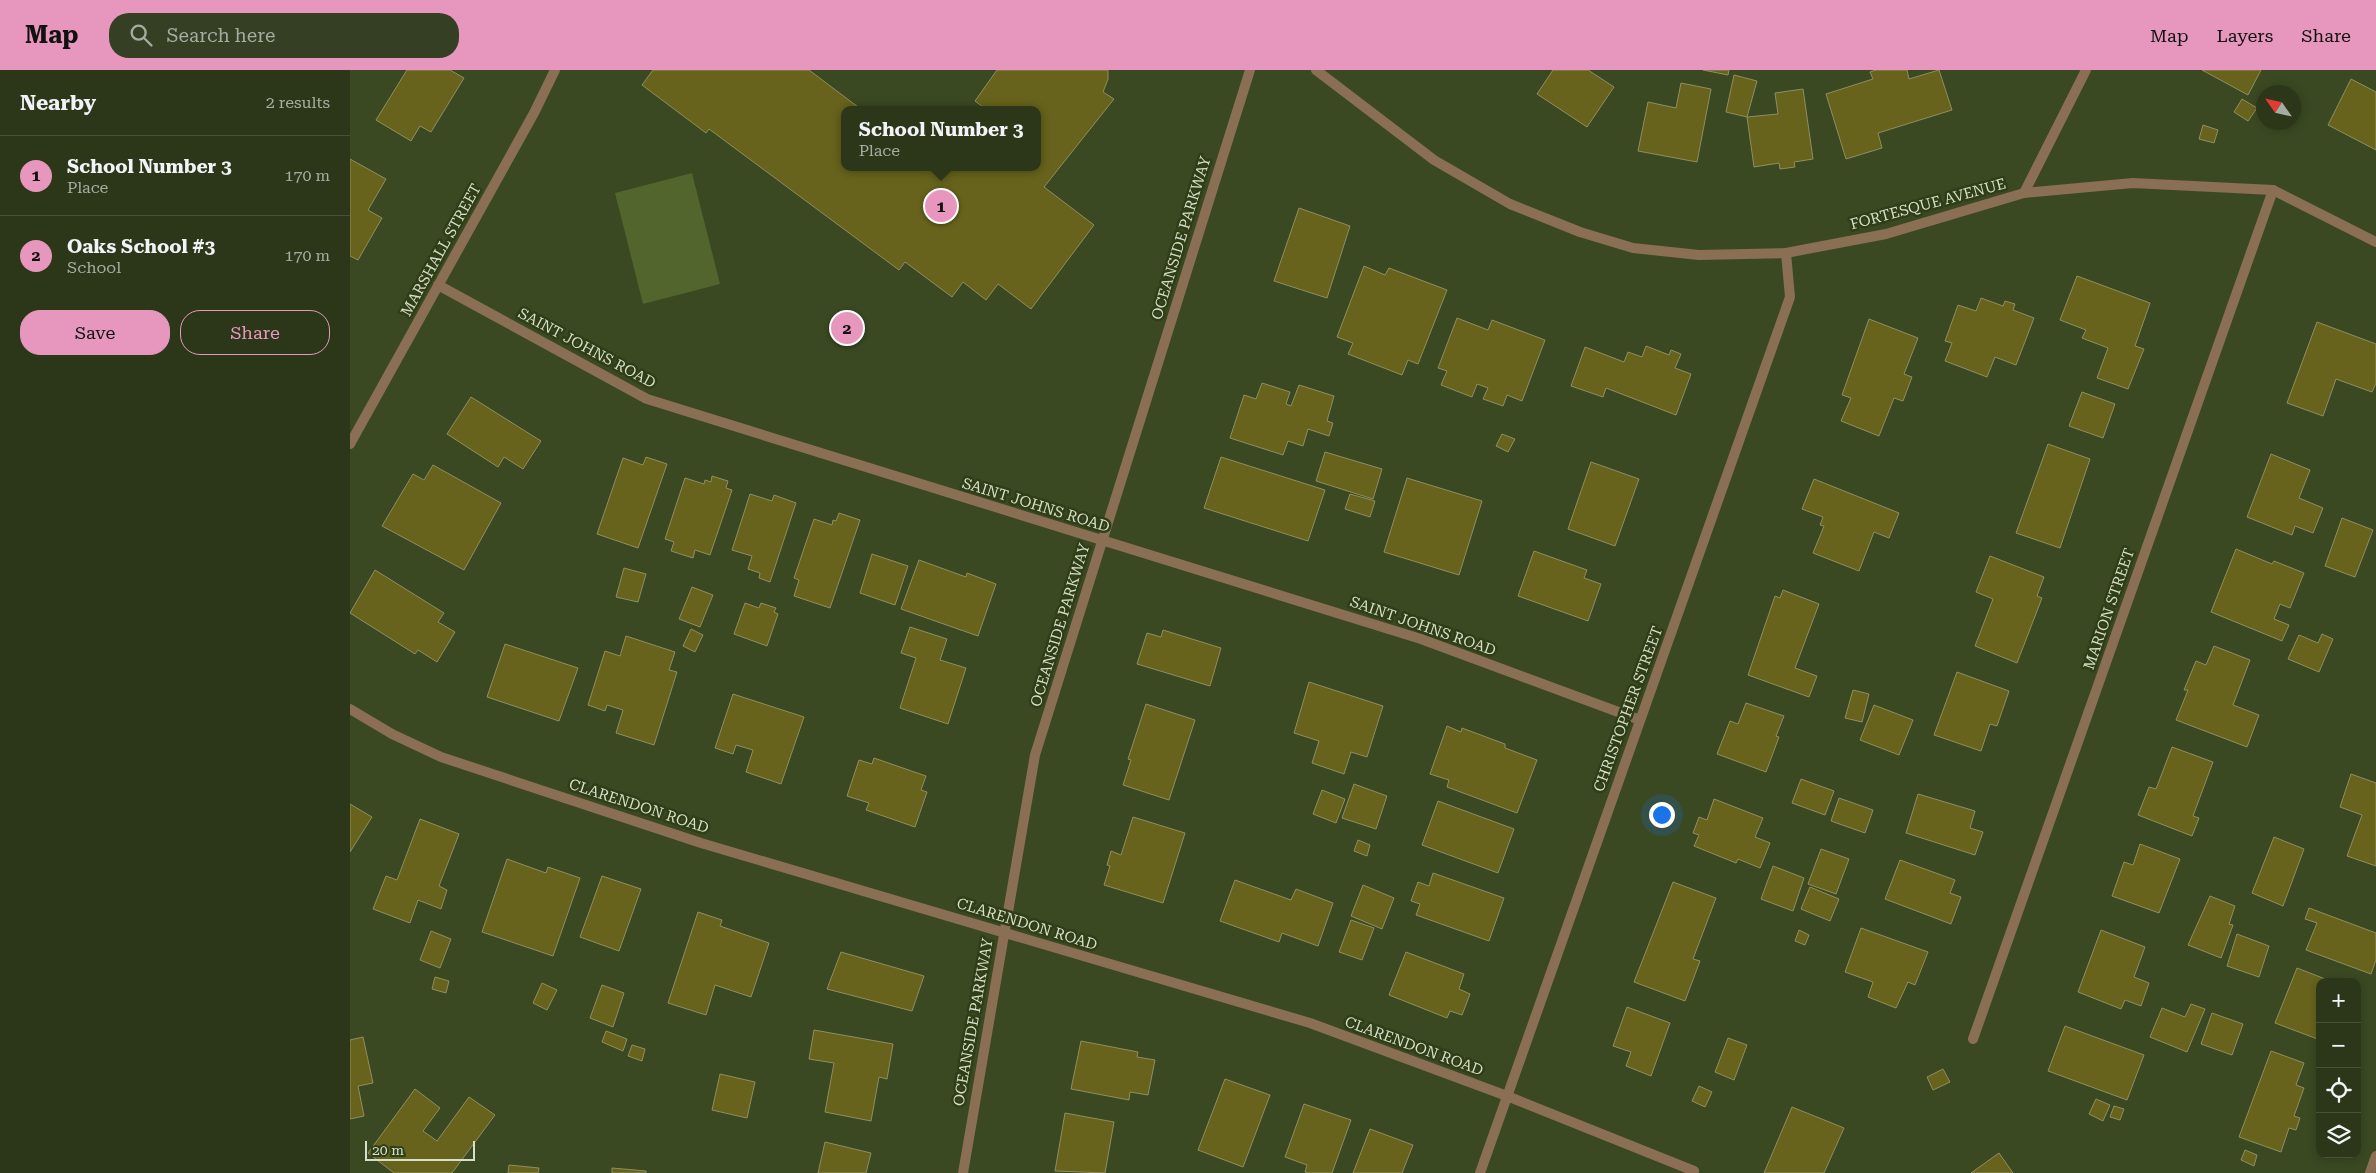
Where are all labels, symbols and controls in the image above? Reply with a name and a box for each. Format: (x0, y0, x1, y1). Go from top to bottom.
search box (109, 13, 459, 58)
text: Map (25, 21, 79, 49)
icon: search (127, 21, 155, 49)
text: Search here (167, 24, 275, 47)
text: Map (2150, 25, 2189, 46)
text: Layers (2217, 25, 2273, 46)
text: Share (2301, 25, 2351, 46)
north arrow (2256, 85, 2301, 130)
text: Nearby (20, 91, 96, 115)
text: 2 results (266, 93, 330, 112)
popup (841, 106, 1041, 171)
text: School Number 3 (859, 118, 1023, 141)
text: Place (859, 141, 900, 160)
street label: OCEANSIDE PARKWAY (1148, 153, 1215, 322)
text: School Number 3 (67, 155, 232, 178)
text: 1 (32, 166, 40, 185)
text: 170 m (284, 166, 330, 185)
street label: FORTESQUE AVENUE (1848, 175, 2008, 233)
text: Place (67, 178, 108, 197)
street label: MARSHALL STREET (397, 181, 485, 319)
pin: 1 (925, 187, 957, 225)
text: Oaks School #3 (67, 235, 215, 258)
text: 2 (32, 246, 40, 265)
text: 170 m (284, 246, 330, 265)
text: School (67, 258, 121, 277)
street label: SAINT JOHNS ROAD (515, 304, 659, 392)
pin: 2 (831, 309, 863, 347)
button: Save (20, 310, 170, 355)
button: Share (180, 310, 330, 355)
street label: SAINT JOHNS ROAD (960, 474, 1112, 536)
street label: OCEANSIDE PARKWAY (1027, 540, 1094, 709)
street label: MARION STREET (2080, 546, 2138, 672)
street label: SAINT JOHNS ROAD (1348, 593, 1498, 659)
street label: CHRISTOPHER STREET (1590, 624, 1666, 794)
street label: CLARENDON ROAD (567, 775, 711, 837)
your location (1649, 802, 1675, 828)
street label: CLARENDON ROAD (955, 894, 1099, 954)
street label: OCEANSIDE PARKWAY (949, 936, 997, 1107)
map controls (2316, 978, 2361, 1158)
button: + (2316, 978, 2361, 1023)
street label: CLARENDON ROAD (1342, 1013, 1486, 1079)
button: − (2316, 1023, 2361, 1068)
button: locate (2316, 1068, 2361, 1113)
button: layers (2316, 1113, 2361, 1158)
scale bar (365, 1138, 475, 1161)
text: 20 m (372, 1142, 404, 1158)

